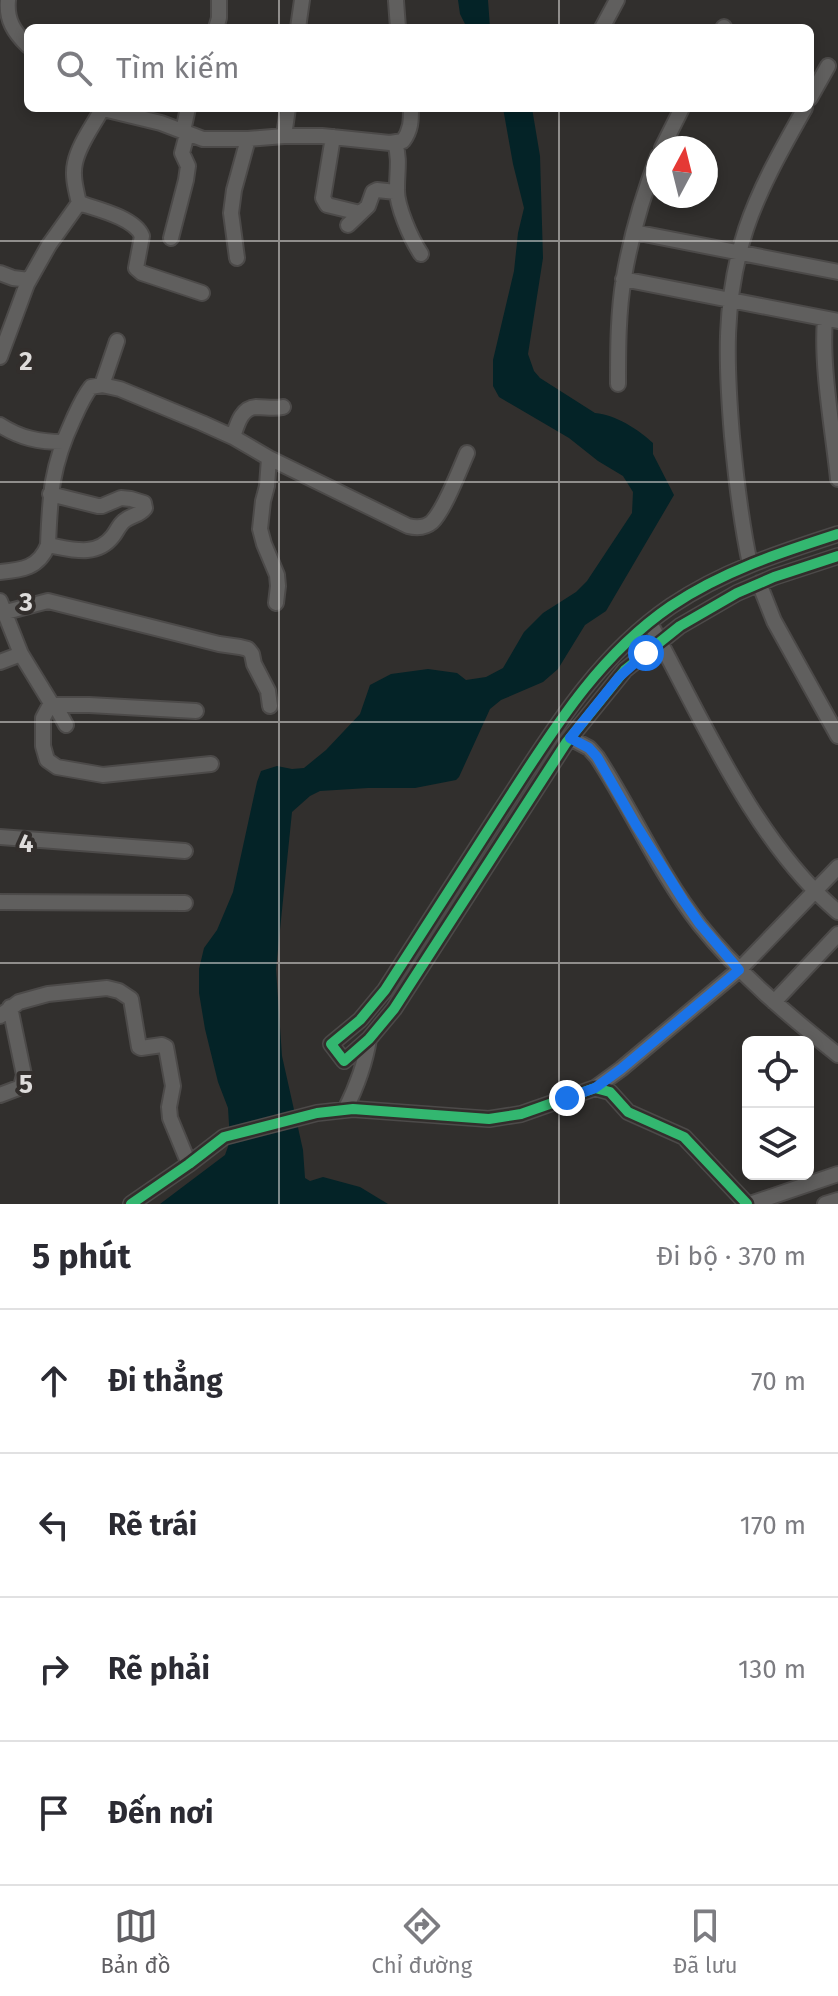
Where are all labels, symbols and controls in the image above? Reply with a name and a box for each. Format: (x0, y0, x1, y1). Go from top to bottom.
search box (24, 24, 814, 112)
icon: search (52, 46, 96, 90)
text: Tìm kiếm (116, 50, 240, 86)
north arrow (646, 136, 718, 208)
text: 2 (19, 346, 33, 377)
text: 3 (18, 587, 33, 618)
route start (628, 635, 664, 671)
text: 4 (19, 828, 34, 859)
map controls (742, 1036, 814, 1180)
button: locate (742, 1036, 814, 1108)
text: 5 (19, 1069, 33, 1100)
route end (549, 1080, 585, 1116)
button: layers (742, 1108, 814, 1180)
text: 5 phút (32, 1236, 131, 1277)
text: Đi bộ · 370 m (656, 1241, 806, 1272)
icon: ahead (32, 1359, 76, 1403)
text: Đi thẳng (108, 1363, 223, 1399)
text: 70 m (751, 1366, 806, 1397)
icon: left (32, 1503, 76, 1547)
text: Rẽ trái (108, 1507, 197, 1543)
text: 170 m (740, 1510, 806, 1541)
icon: right (32, 1647, 76, 1691)
text: Rẽ phải (108, 1651, 210, 1687)
text: 130 m (738, 1654, 806, 1685)
icon: arrive (32, 1791, 76, 1835)
text: Đến nơi (108, 1795, 213, 1831)
tab: Bản đồ (100, 1904, 171, 1979)
tab: Chỉ đường (372, 1904, 472, 1979)
tab: Đã lưu (673, 1904, 738, 1979)

